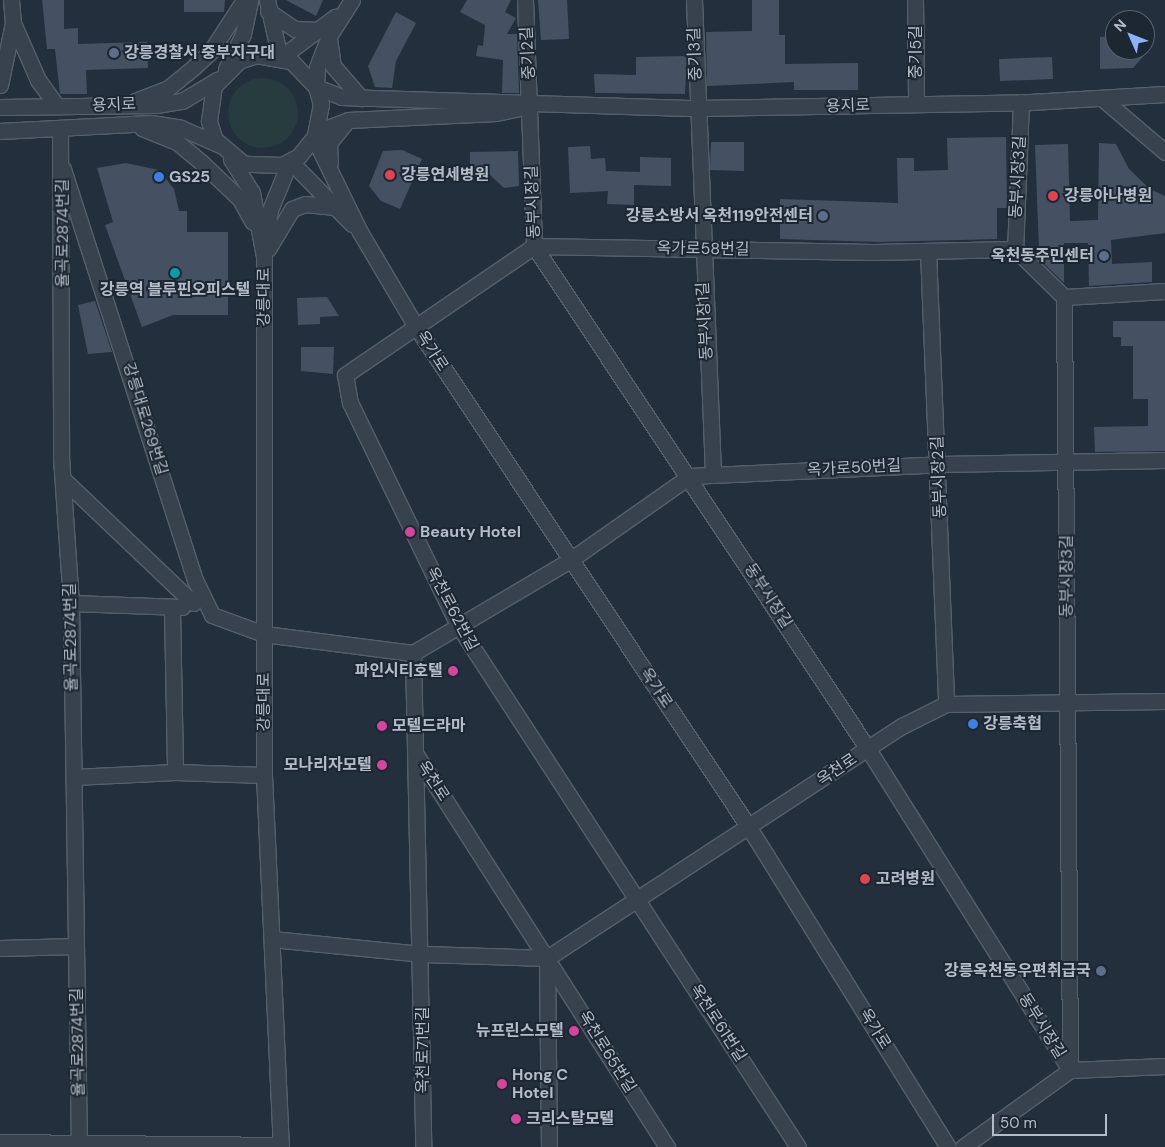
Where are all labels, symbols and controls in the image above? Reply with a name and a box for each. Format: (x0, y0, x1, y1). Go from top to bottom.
north arrow (1105, 10, 1155, 60)
text: N (1110, 15, 1130, 35)
street label: 중기5길 (906, 25, 926, 79)
street label: 중기2길 (517, 26, 539, 80)
street label: 중기3길 (684, 27, 706, 81)
place label: 강릉경찰서 중부지구대 (124, 43, 275, 63)
marker: 강릉경찰서 중부지구대 (108, 47, 120, 59)
street label: 용지로 (92, 95, 136, 115)
street label: 용지로 (826, 96, 870, 116)
street label: 동부시장3길 (1006, 135, 1030, 219)
place label: 강릉연세병원 (401, 165, 489, 185)
street label: 동부시장길 (522, 165, 544, 239)
place label: GS25 (169, 167, 210, 187)
marker: 강릉연세병원 (383, 168, 397, 182)
marker: GS25 (153, 171, 165, 183)
street label: 율곡로2874번길 (53, 178, 73, 288)
place label: 강릉아나병원 (1064, 186, 1152, 206)
marker: 강릉아나병원 (1046, 189, 1060, 203)
place label: 강릉소방서 옥천119안전센터 (626, 206, 813, 226)
marker: 강릉소방서 옥천119안전센터 (817, 210, 829, 222)
street label: 옥가로58번길 (656, 239, 750, 259)
place label: 옥천동주민센터 (991, 246, 1094, 266)
marker: 옥천동주민센터 (1098, 250, 1110, 262)
marker: 강릉역 블루핀오피스텔 (169, 267, 181, 279)
street label: 강릉대로 (254, 268, 274, 326)
place label: 강릉역 블루핀오피스텔 (100, 280, 250, 300)
street label: 동부시장1길 (693, 281, 717, 361)
street label: 옥가로 (412, 327, 452, 375)
street label: 강릉대로269번길 (119, 360, 171, 478)
street label: 동부시장2길 (928, 435, 950, 519)
street label: 옥가로50번길 (806, 456, 902, 480)
place label: Beauty Hotel (420, 522, 521, 542)
marker: Beauty Hotel (404, 526, 416, 538)
street label: 동부시장3길 (1057, 534, 1077, 618)
street label: 동부시장길 (740, 560, 796, 632)
street label: 옥천로62번길 (422, 564, 482, 654)
street label: 율곡로2874번길 (60, 582, 82, 692)
place label: 파인시티호텔 (355, 661, 443, 681)
street label: 옥가로 (636, 664, 676, 712)
marker: 파인시티호텔 (447, 665, 459, 677)
street label: 강릉대로 (254, 673, 274, 731)
place label: 강릉축협 (983, 714, 1042, 734)
place label: 모텔드라마 (392, 716, 466, 736)
marker: 강릉축협 (967, 718, 979, 730)
marker: 모텔드라마 (376, 720, 388, 732)
street label: 옥천로 (813, 750, 861, 790)
place label: 모나리자모텔 (284, 755, 372, 775)
street label: 옥천로 (413, 757, 453, 805)
marker: 모나리자모텔 (376, 759, 388, 771)
place label: 고려병원 (876, 869, 935, 889)
marker: 고려병원 (858, 872, 872, 886)
place label: 강릉옥천동우편취급국 (944, 961, 1091, 981)
marker: 강릉옥천동우편취급국 (1095, 965, 1107, 977)
street label: 옥천로61번길 (686, 981, 750, 1065)
street label: 율곡로2874번길 (67, 987, 89, 1097)
street label: 동부시장길 (1014, 990, 1070, 1062)
street label: 옥가로 (855, 1005, 895, 1053)
street label: 옥천로71번길 (413, 1006, 433, 1094)
street label: 옥천로65번길 (574, 1007, 640, 1097)
place label: 뉴프린스모텔 (476, 1021, 564, 1041)
marker: 뉴프린스모텔 (568, 1025, 580, 1037)
place label: Hong C Hotel (512, 1065, 568, 1103)
marker: Hong C Hotel (496, 1078, 508, 1090)
scale bar (995, 1104, 1110, 1136)
place label: 크리스탈모텔 (526, 1109, 614, 1129)
marker: 크리스탈모텔 (510, 1113, 522, 1125)
text: 50 m (1000, 1113, 1037, 1133)

